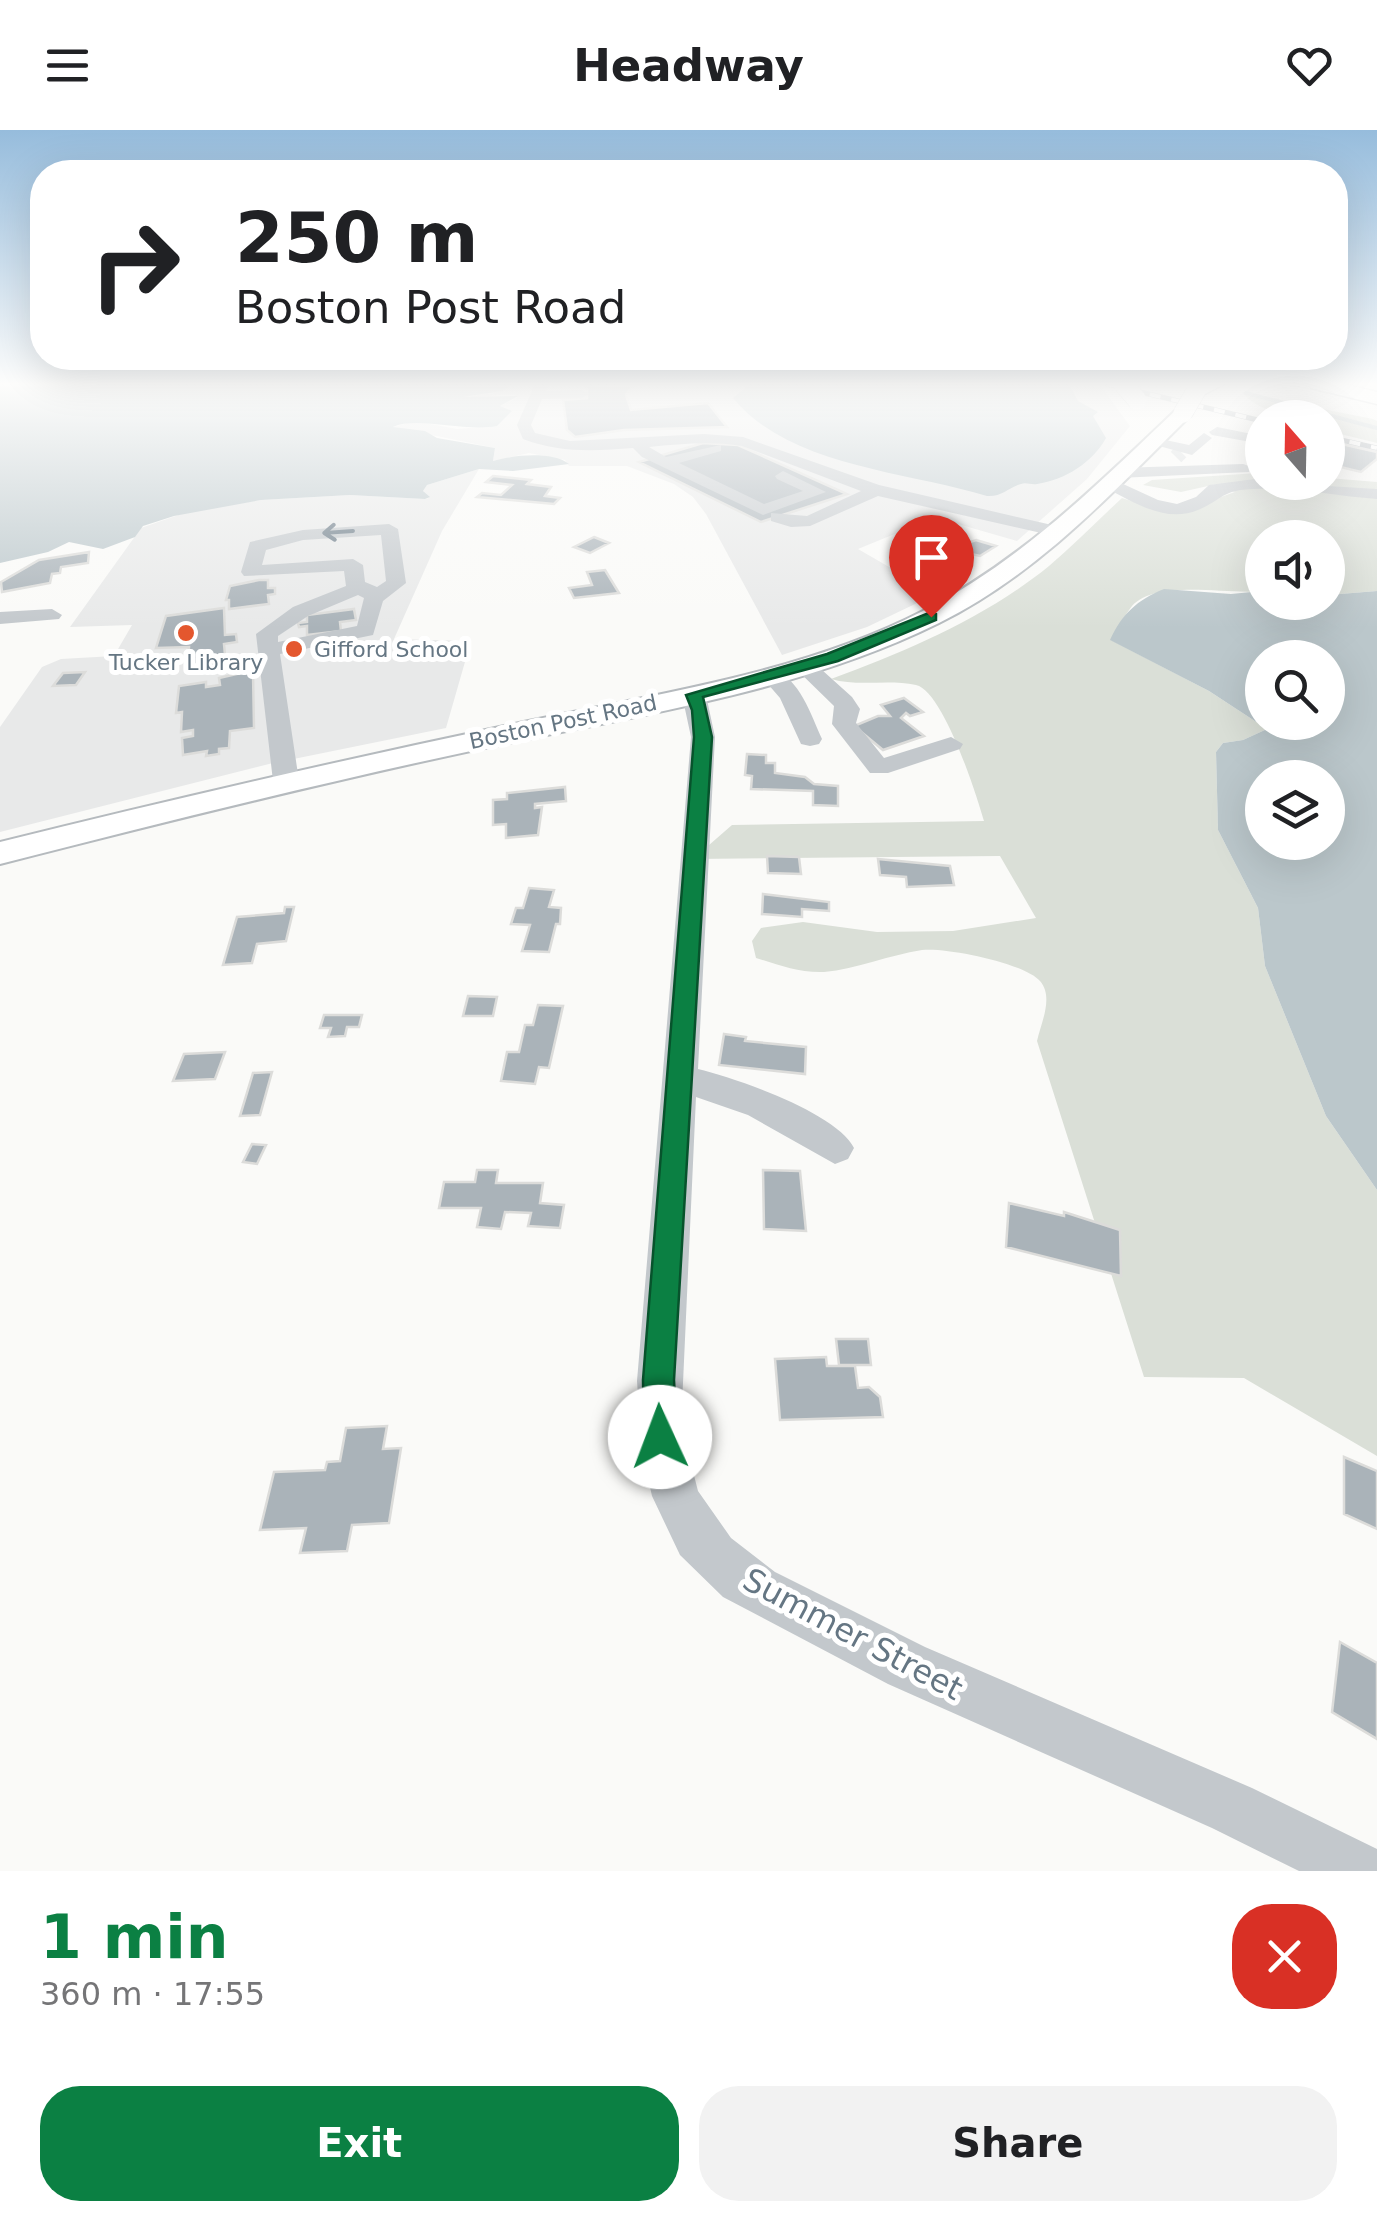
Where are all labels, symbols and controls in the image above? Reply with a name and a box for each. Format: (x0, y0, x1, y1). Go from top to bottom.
icon: menu (40, 38, 95, 93)
icon: heart (1282, 38, 1337, 93)
text: Headway (573, 39, 804, 92)
text: 250 m (235, 197, 478, 279)
icon: right (70, 200, 200, 330)
text: Boston Post Road (235, 281, 626, 334)
north arrow (1245, 400, 1345, 500)
map controls (1245, 400, 1345, 860)
pin (889, 515, 974, 618)
button: sound (1245, 520, 1345, 620)
one-way arrow (322, 523, 355, 542)
icon: arrive (904, 530, 959, 585)
marker: Tucker Library (175, 622, 197, 644)
place label: Gifford School (314, 637, 468, 662)
marker: Gifford School (283, 638, 305, 660)
button: search (1245, 640, 1345, 740)
place label: Tucker Library (108, 650, 263, 675)
street label: Boston Post Road (467, 690, 659, 754)
button: layers (1245, 760, 1345, 860)
position arrow (608, 1385, 712, 1489)
street label: Summer Street (737, 1560, 969, 1708)
text: 1 min (40, 1902, 228, 1972)
button: close (1232, 1904, 1337, 2009)
text: 360 m · 17:55 (40, 1975, 265, 2013)
button: Exit (40, 2086, 679, 2201)
button: Share (699, 2086, 1337, 2201)

